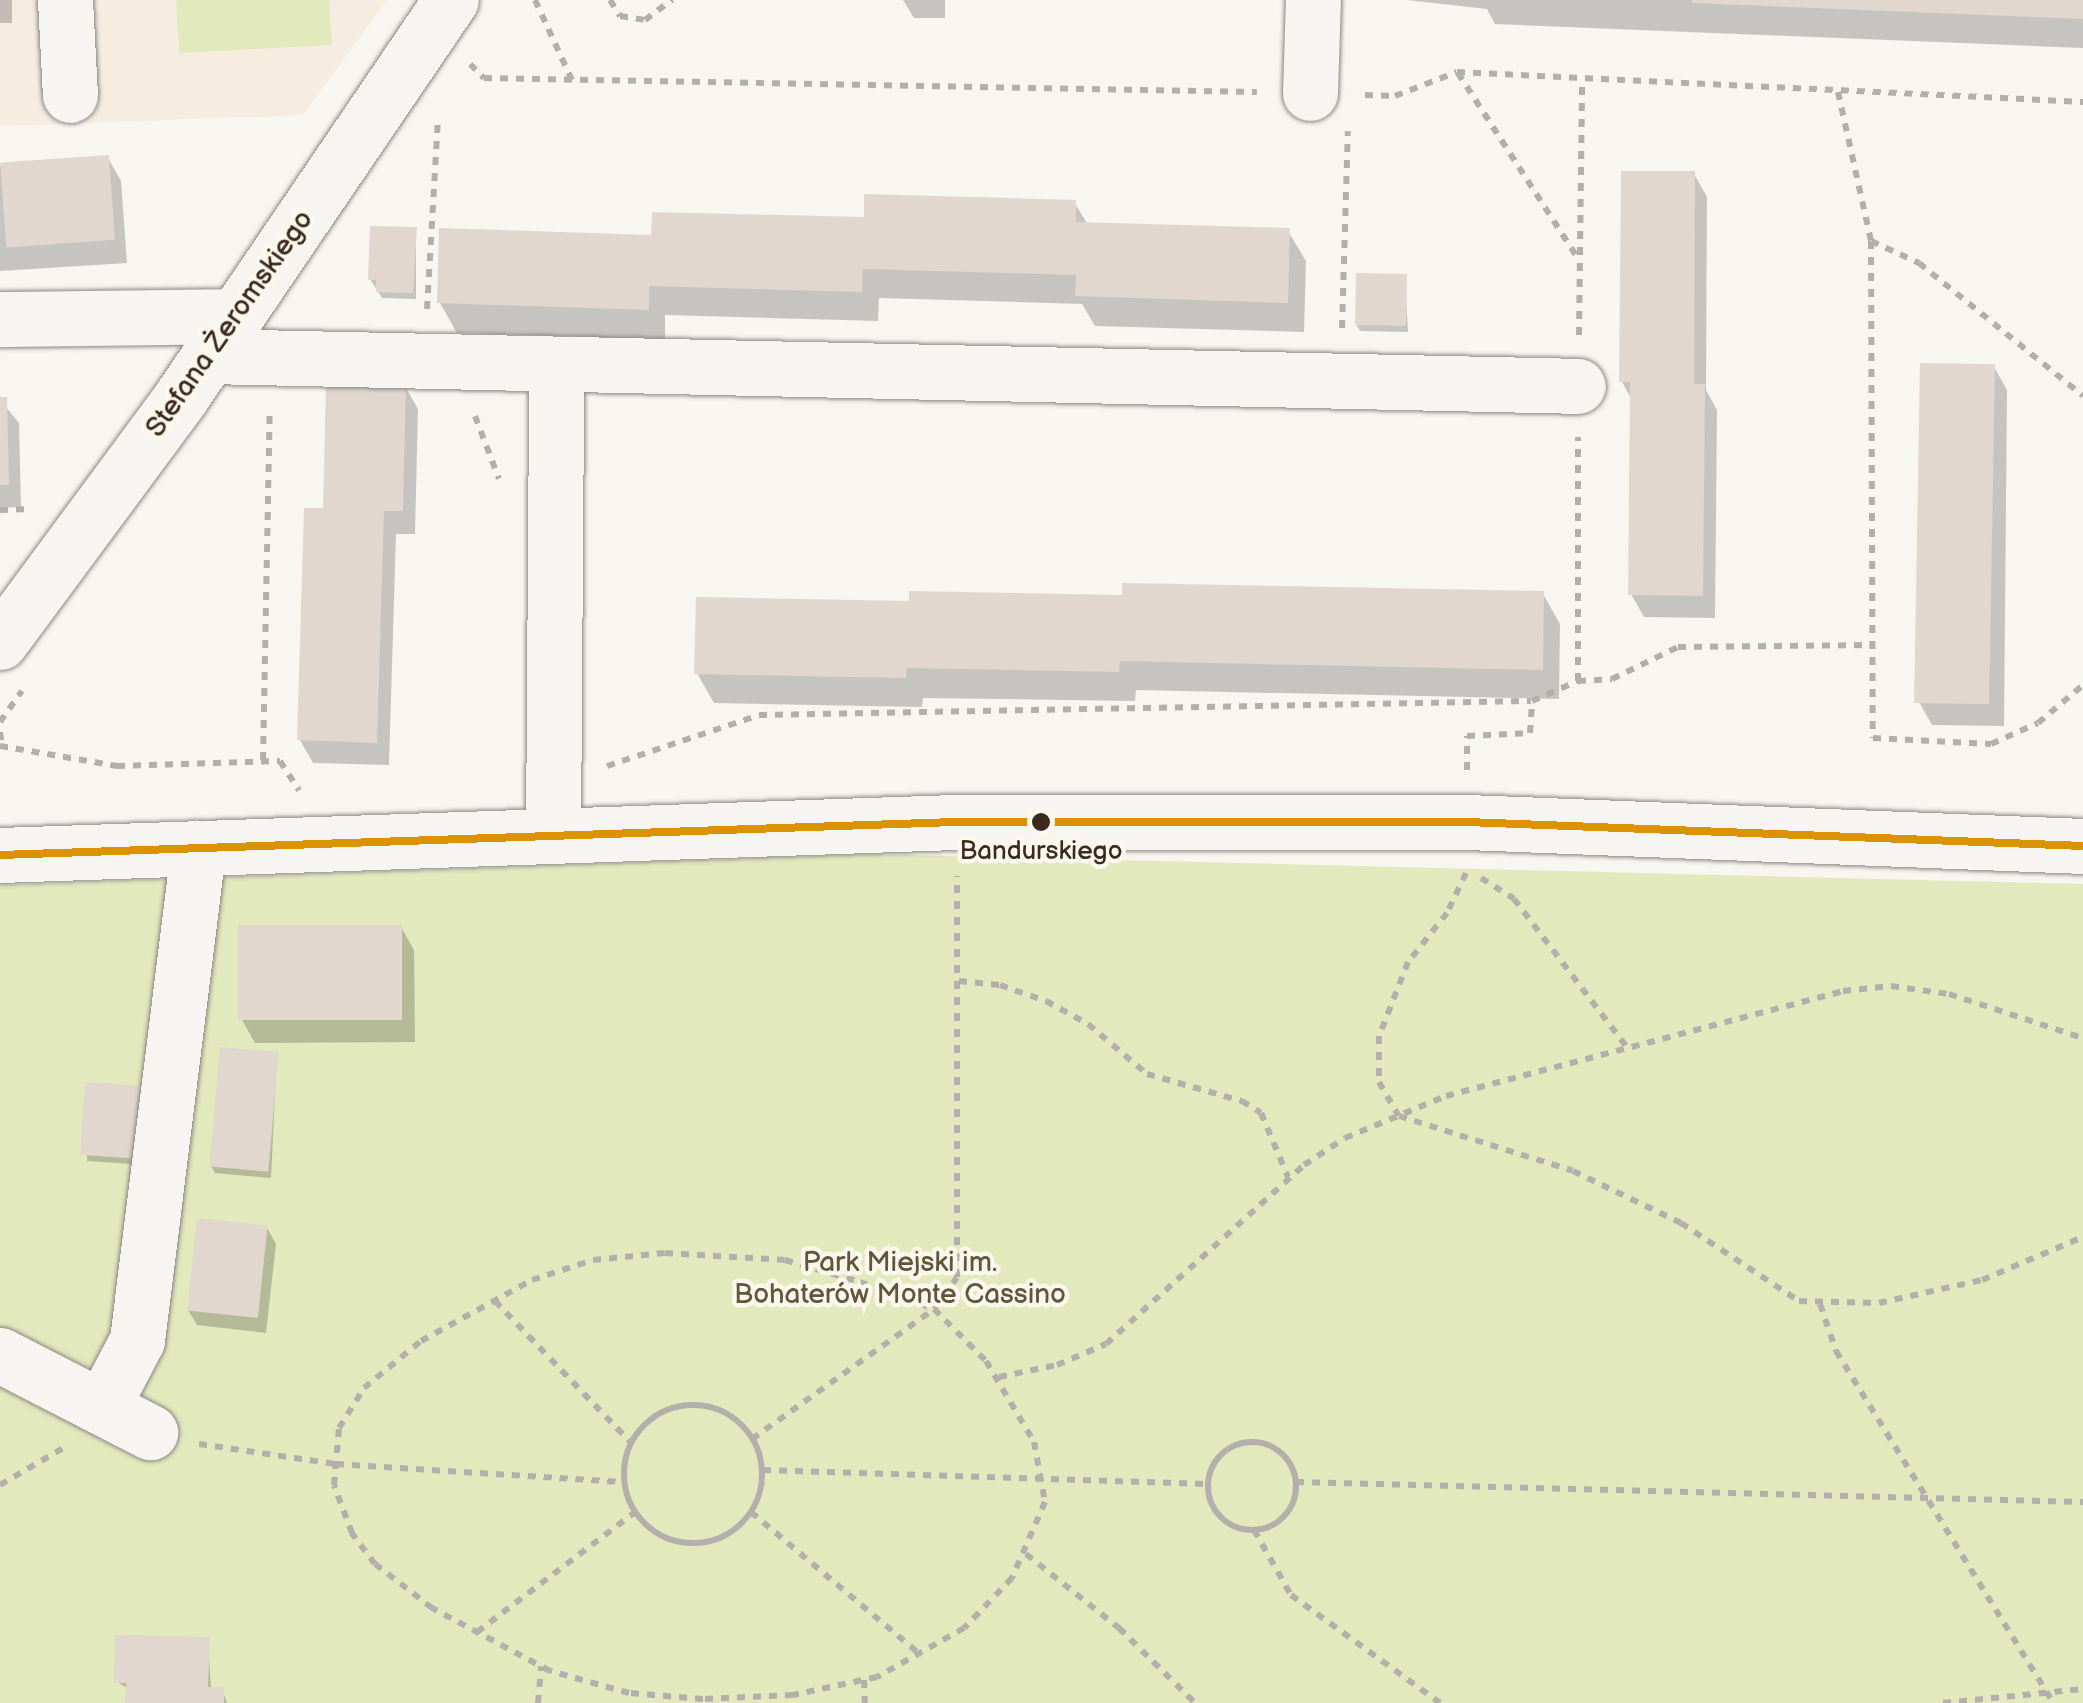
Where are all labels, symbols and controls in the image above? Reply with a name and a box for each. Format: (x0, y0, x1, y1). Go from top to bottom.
street label: Stefana Żeromskiego (139, 204, 321, 444)
marker: Bandurskiego (1031, 812, 1051, 832)
place label: Bandurskiego (960, 836, 1122, 868)
park label: Park Miejski im. Bohaterów Monte Cassino (734, 1246, 1066, 1312)

